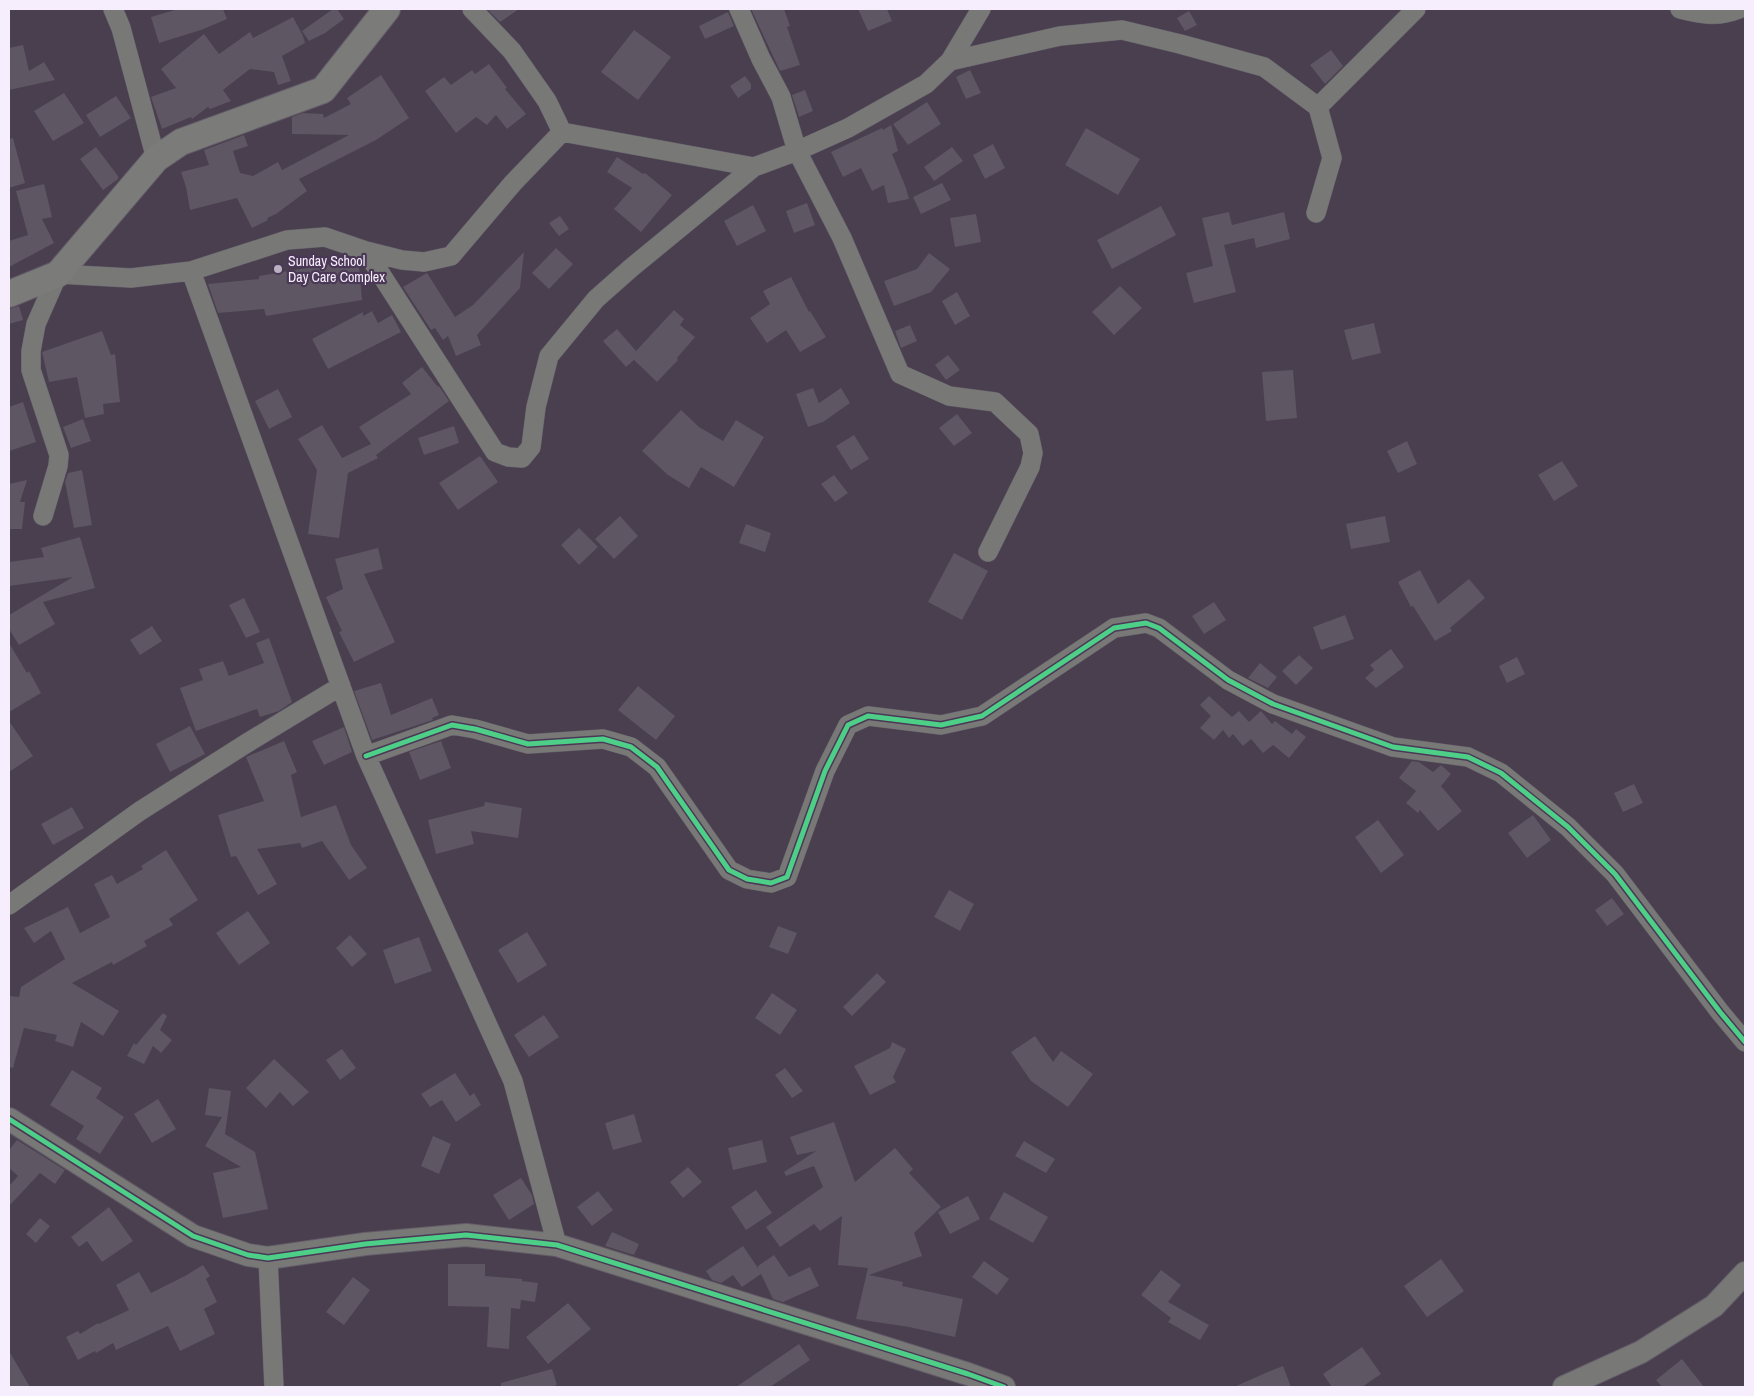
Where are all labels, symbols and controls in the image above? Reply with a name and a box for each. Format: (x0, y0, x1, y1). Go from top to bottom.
place label: Sunday School Day Care Complex (288, 252, 385, 286)
marker: Sunday School Day Care Complex (272, 263, 284, 275)

